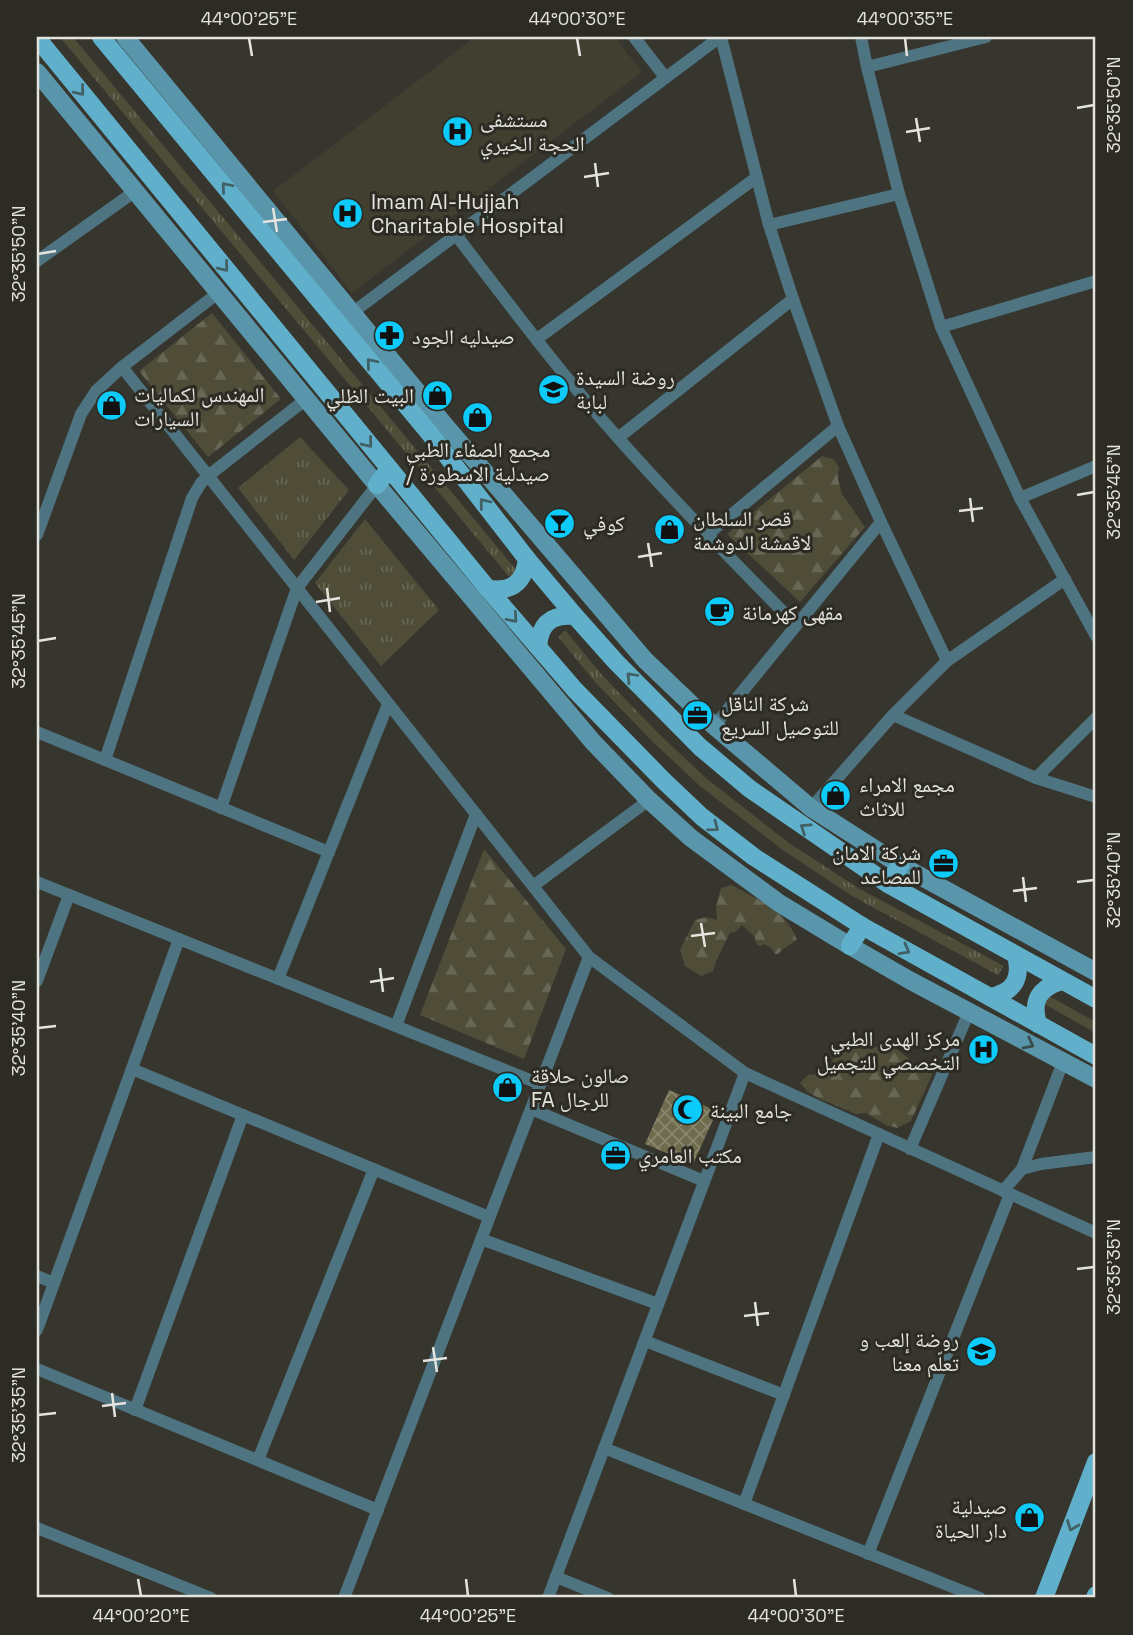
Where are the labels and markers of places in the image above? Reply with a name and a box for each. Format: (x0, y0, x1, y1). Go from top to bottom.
place label: مستشفى الحجة الخيري (480, 106, 585, 160)
hospital icon: مستشفى الحجة الخيري (440, 114, 474, 148)
place label: Imam Al-Hujjah Charitable Hospital (371, 188, 564, 239)
hospital icon: Imam Al-Hujjah Charitable Hospital (331, 196, 365, 230)
pharmacy icon: صيدليه الجود (372, 319, 406, 353)
place label: صيدليه الجود (412, 323, 515, 350)
place label: روضة السيدة لبابة (576, 364, 675, 415)
school or university icon: روضة السيدة لبابة (536, 372, 570, 406)
shop icon: البيت الظلي (420, 378, 454, 412)
place label: المهندس لكماليات السيارات (134, 381, 265, 432)
place label: البيت الظلي (326, 382, 414, 412)
shop icon: المهندس لكماليات السيارات (94, 389, 128, 423)
shop icon: مجمع الصفاء الطبي / صيدلية الاسطورة (461, 400, 495, 434)
place label: مجمع الصفاء الطبي / صيدلية الاسطورة (406, 436, 550, 487)
place label: قصر السلطان لاقمشة الدوشمة (693, 505, 811, 556)
bar icon: كوفي (543, 506, 577, 540)
place label: كوفي (583, 510, 625, 540)
shop icon: قصر السلطان لاقمشة الدوشمة (653, 513, 687, 547)
cafe icon: مقهى كهرمانة (702, 595, 736, 629)
place label: مقهى كهرمانة (742, 599, 843, 626)
place label: شركة الناقل للتوصيل السريع (721, 690, 839, 741)
office icon: شركة الناقل للتوصيل السريع (681, 698, 715, 732)
place label: مجمع الامراء للاثاث (859, 771, 955, 822)
shop icon: مجمع الامراء للاثاث (819, 779, 853, 813)
place label: شركة الامان للمصاعد (832, 839, 921, 890)
office icon: شركة الامان للمصاعد (927, 847, 961, 881)
place label: مركز الهدى الطبي التخصصي للتجميل (817, 1025, 960, 1079)
hospital icon: مركز الهدى الطبي التخصصي للتجميل (966, 1033, 1000, 1067)
place label: صالون حلاقة FA للرجال (531, 1062, 629, 1113)
shop icon: صالون حلاقة FA للرجال (491, 1070, 525, 1104)
mosque icon: جامع البينة (670, 1093, 704, 1127)
place label: جامع البينة (710, 1097, 792, 1124)
office icon: مكتب العامري (598, 1138, 632, 1172)
place label: مكتب العامري (638, 1142, 742, 1172)
place label: روضة إلعب و تعلّم معنا (859, 1326, 959, 1378)
school or university icon: روضة إلعب و تعلّم معنا (965, 1334, 999, 1368)
place label: صيدلية دار الحياة (935, 1493, 1007, 1544)
shop icon: صيدلية دار الحياة (1013, 1501, 1047, 1535)

